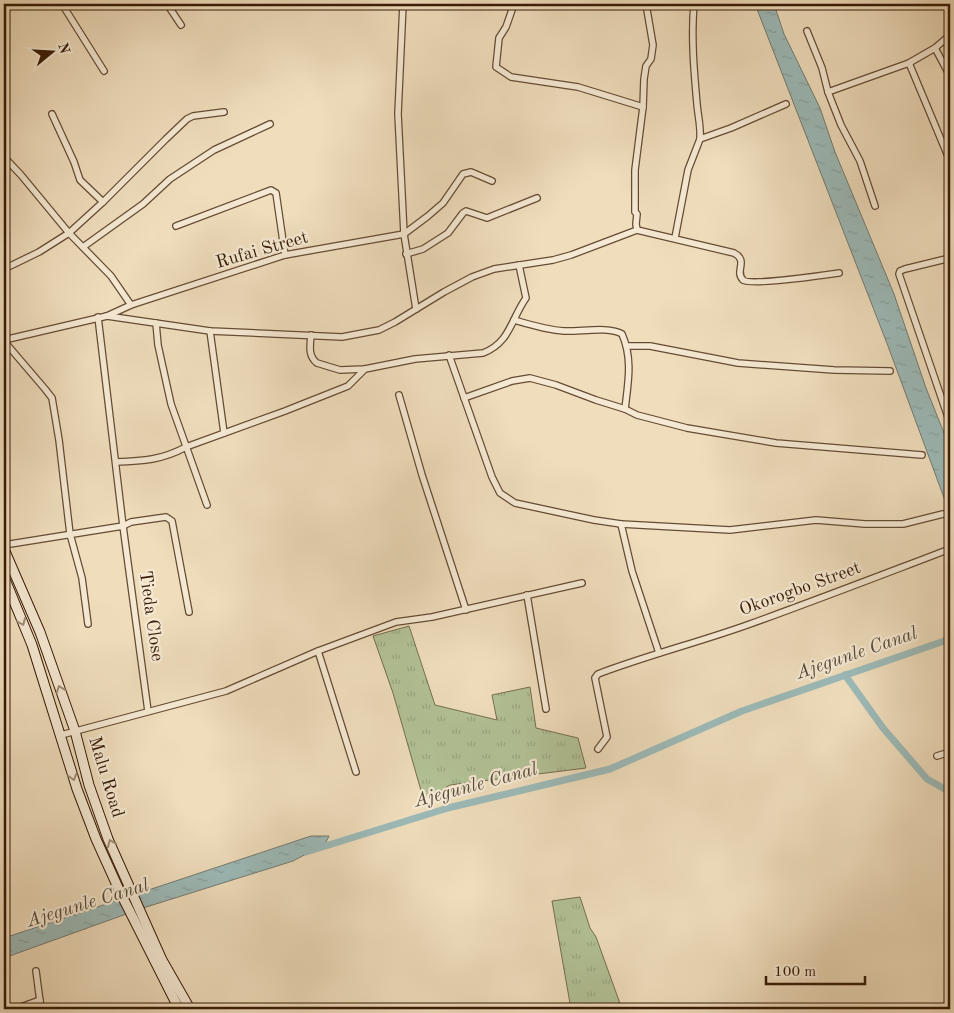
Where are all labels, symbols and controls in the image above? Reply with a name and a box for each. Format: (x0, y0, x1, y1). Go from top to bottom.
north arrow (28, 28, 78, 78)
text: N (55, 41, 72, 56)
street label: Rufai Street (214, 228, 310, 272)
street label: Okorogbo Street (737, 559, 863, 619)
street label: Tieda Close (136, 570, 166, 662)
one-way arrow (17, 618, 27, 626)
water label: Ajegunle Canal (793, 624, 920, 684)
one-way arrow (56, 685, 66, 694)
street label: Malu Road (85, 734, 127, 820)
water label: Ajegunle Canal (411, 760, 540, 812)
one-way arrow (68, 772, 78, 780)
one-way arrow (106, 840, 116, 848)
water label: Ajegunle Canal (24, 876, 152, 932)
scale bar (766, 953, 865, 985)
text: 100 m (774, 965, 816, 980)

